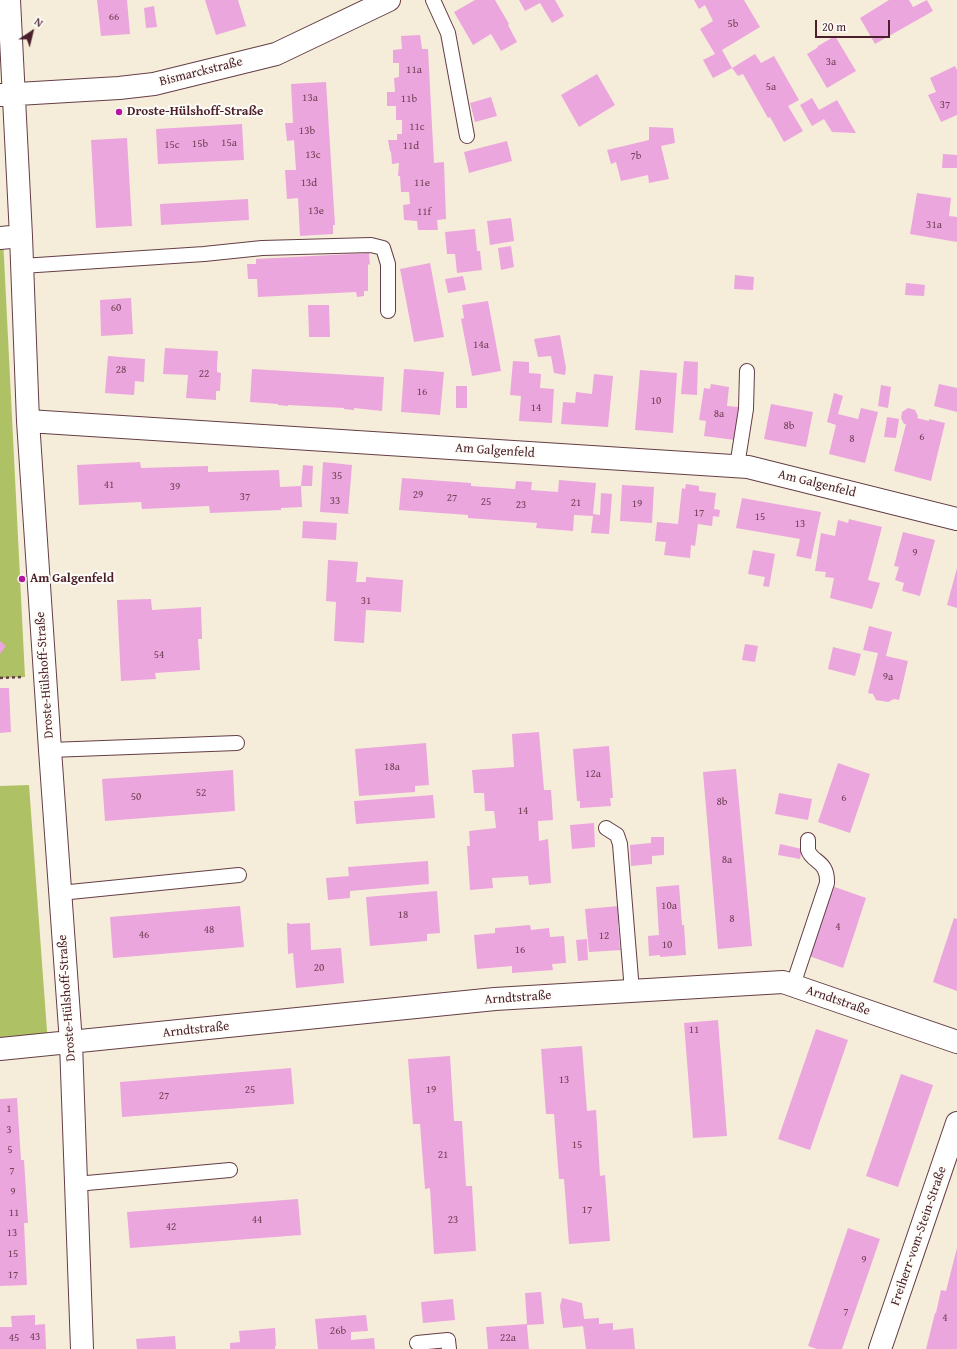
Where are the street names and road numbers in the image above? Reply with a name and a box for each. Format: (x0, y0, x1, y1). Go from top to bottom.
street label: Bismarckstraße (158, 54, 244, 90)
street label: Am Galgenfeld (455, 440, 535, 462)
street label: Am Galgenfeld (777, 467, 857, 501)
street label: Droste-Hülshoff-Straße (33, 611, 57, 739)
street label: Droste-Hülshoff-Straße (55, 934, 79, 1062)
street label: Arndtstraße (804, 983, 872, 1019)
street label: Arndtstraße (484, 988, 552, 1008)
street label: Arndtstraße (162, 1019, 230, 1041)
street label: Freiherr-vom-Stein-Straße (888, 1164, 950, 1308)

